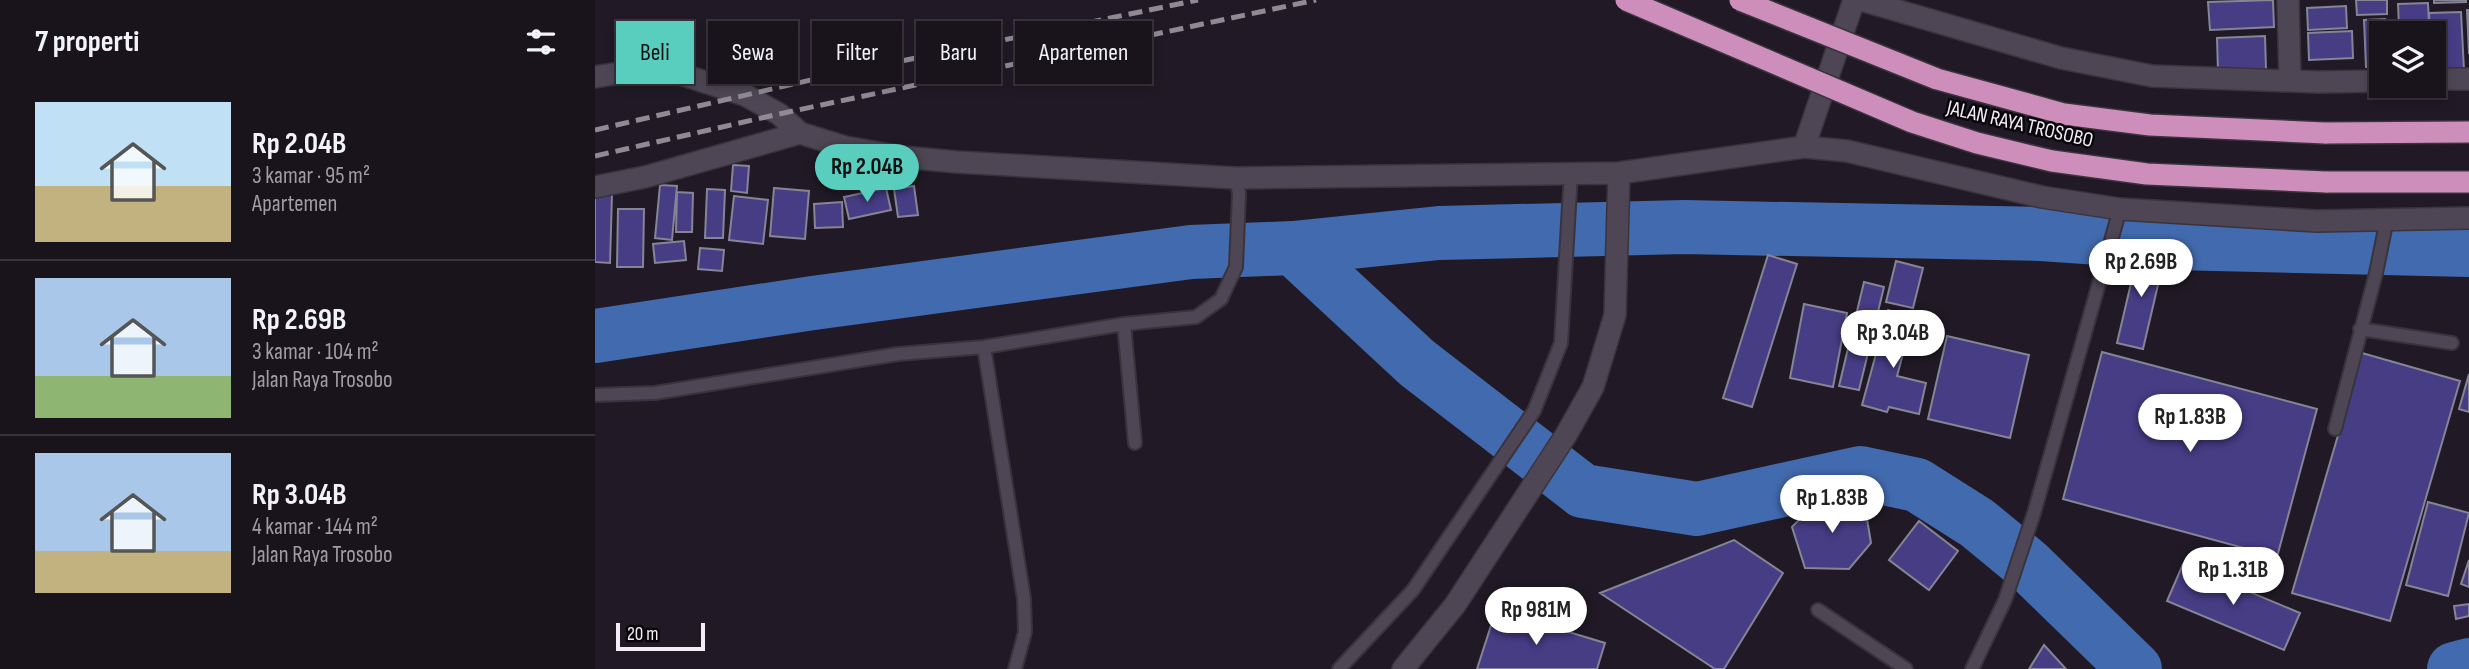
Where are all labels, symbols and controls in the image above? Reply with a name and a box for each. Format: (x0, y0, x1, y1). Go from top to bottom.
chip: Beli (616, 21, 694, 84)
chip: Sewa (708, 21, 798, 84)
chip: Filter (812, 21, 902, 84)
chip: Baru (916, 21, 1001, 84)
chip: Apartemen (1015, 21, 1152, 84)
map controls (2369, 21, 2446, 98)
button: layers (2369, 21, 2446, 98)
icon: filters (522, 23, 560, 61)
text: 7 properti (35, 24, 139, 60)
street label: JALAN RAYA TROSOBO (1943, 95, 2096, 153)
text: Rp 2.04B (252, 126, 346, 162)
icon: home (91, 130, 175, 214)
pin: Rp 2.04B (795, 144, 939, 204)
text: Rp 2.04B (831, 153, 903, 181)
text: 3 kamar · 95 m² (252, 162, 370, 190)
text: Apartemen (252, 190, 337, 218)
pin: Rp 2.69B (2069, 240, 2213, 299)
text: Rp 2.69B (2105, 248, 2177, 276)
text: Rp 2.69B (252, 302, 346, 338)
icon: home (91, 306, 175, 390)
pin: Rp 3.04B (1821, 310, 1965, 370)
text: Rp 3.04B (1857, 319, 1929, 347)
text: 3 kamar · 104 m² (252, 338, 379, 366)
text: Jalan Raya Trosobo (252, 366, 393, 394)
pin: Rp 1.83B (2118, 394, 2262, 454)
text: Rp 1.83B (2154, 403, 2226, 431)
pin: Rp 1.83B (1760, 476, 1904, 535)
text: Rp 3.04B (252, 477, 346, 513)
icon: home (91, 481, 175, 565)
text: Rp 1.83B (1796, 484, 1868, 512)
text: 4 kamar · 144 m² (252, 513, 378, 541)
text: Jalan Raya Trosobo (252, 541, 393, 569)
pin: Rp 1.31B (2161, 548, 2305, 607)
text: Rp 1.31B (2198, 556, 2268, 584)
pin: Rp 981M (1471, 588, 1601, 647)
text: Rp 981M (1501, 596, 1571, 624)
scale bar (616, 620, 705, 652)
text: 20 m (627, 623, 659, 646)

